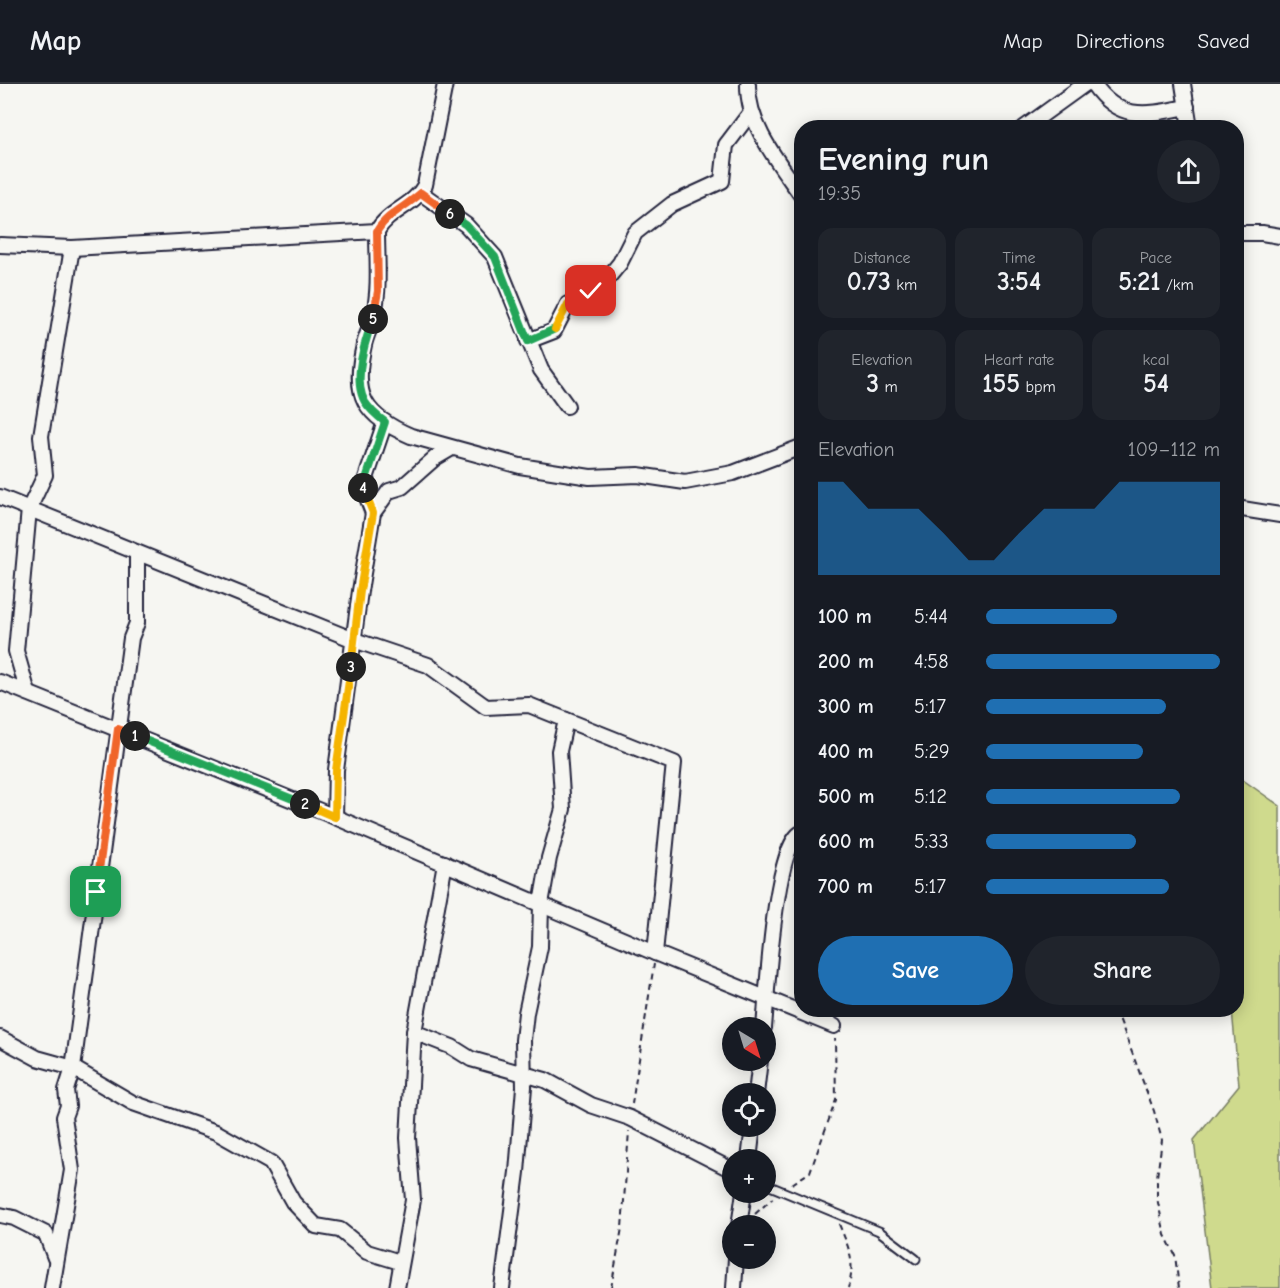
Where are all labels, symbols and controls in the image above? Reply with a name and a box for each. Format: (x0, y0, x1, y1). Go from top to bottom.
text: Map (30, 25, 81, 57)
text: Map (1003, 29, 1043, 53)
text: Directions (1076, 29, 1165, 53)
text: Saved (1198, 29, 1250, 53)
text: Evening run (818, 140, 989, 178)
button: share (1157, 140, 1220, 203)
text: 19:35 (818, 182, 861, 205)
pin: 6 (435, 199, 465, 229)
text: 6 (446, 205, 454, 223)
text: Distance (853, 249, 911, 267)
text: Time (1002, 249, 1036, 267)
text: Pace (1140, 249, 1172, 267)
pin (565, 265, 616, 316)
text: 0.73 (847, 267, 891, 297)
text: 3:54 (997, 267, 1041, 297)
text: 5:21 (1118, 267, 1161, 297)
icon: check (574, 274, 607, 307)
text: km (891, 276, 917, 294)
text: /km (1161, 276, 1194, 294)
pin: 5 (358, 304, 388, 334)
text: 5 (369, 310, 377, 328)
text: Elevation (851, 351, 913, 369)
text: Heart rate (984, 351, 1054, 369)
text: kcal (1143, 351, 1169, 369)
text: 3 (866, 369, 879, 399)
text: 155 (982, 369, 1020, 399)
text: 54 (1143, 369, 1169, 399)
text: m (879, 378, 898, 396)
text: bpm (1020, 378, 1056, 396)
text: Elevation (818, 438, 895, 461)
text: 109–112 m (1128, 438, 1220, 461)
pin: 4 (348, 473, 378, 503)
text: 4 (359, 479, 367, 497)
text: 100 m (818, 605, 872, 628)
text: 5:44 (914, 605, 948, 628)
text: 200 m (818, 650, 874, 673)
text: 4:58 (914, 650, 948, 673)
pin: 3 (336, 652, 366, 682)
text: 3 (347, 658, 355, 676)
text: 300 m (818, 695, 874, 718)
text: 5:17 (914, 695, 946, 718)
pin: 1 (120, 721, 150, 751)
text: 1 (132, 727, 138, 745)
text: 400 m (818, 740, 873, 763)
text: 5:29 (914, 740, 950, 763)
text: 500 m (818, 785, 875, 808)
text: 5:12 (914, 785, 947, 808)
pin: 2 (290, 789, 320, 819)
text: 2 (301, 795, 309, 813)
text: 600 m (818, 830, 874, 853)
text: 5:33 (914, 830, 949, 853)
pin (70, 866, 121, 917)
icon: arrive (79, 875, 112, 908)
text: 700 m (818, 875, 873, 898)
text: 5:17 (914, 875, 946, 898)
button: Save (818, 936, 1013, 1005)
button: Share (1025, 936, 1220, 1005)
north arrow (722, 1017, 776, 1071)
map controls (722, 1017, 776, 1269)
button: locate (722, 1083, 776, 1137)
button: + (722, 1149, 776, 1203)
button: − (722, 1215, 776, 1269)

